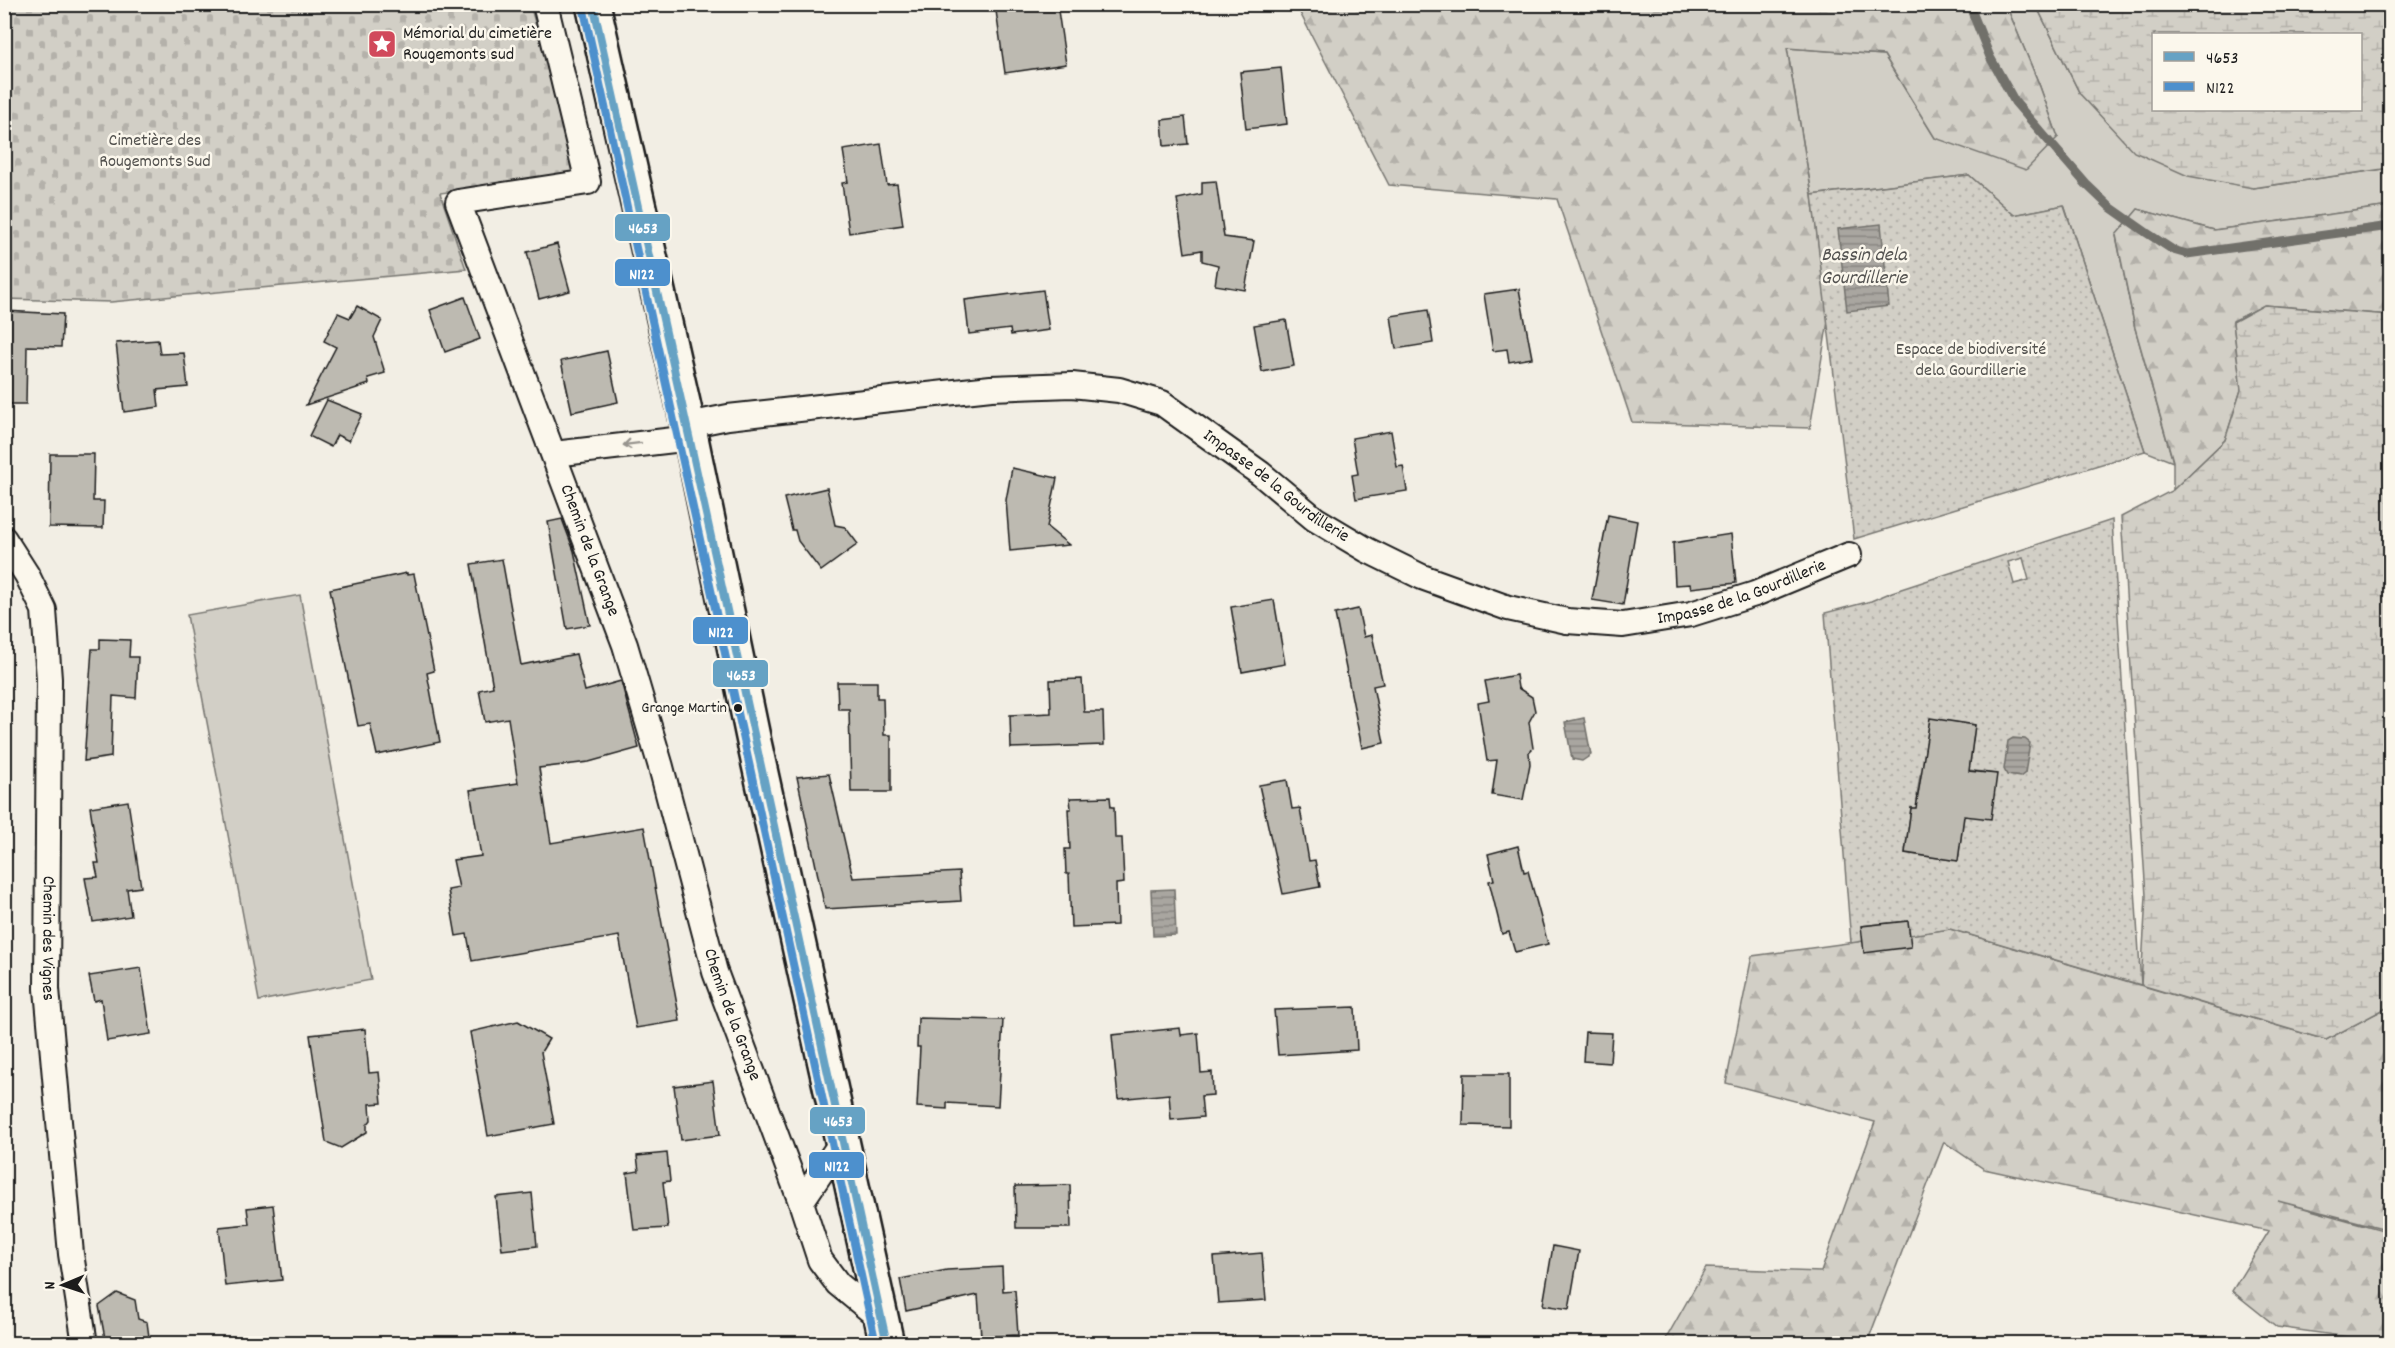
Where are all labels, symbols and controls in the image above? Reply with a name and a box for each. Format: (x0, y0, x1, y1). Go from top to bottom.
place label: Mémorial du cimetière Rougemonts sud (403, 22, 552, 68)
place icon: Mémorial du cimetière Rougemonts sud (366, 28, 398, 60)
legend (2152, 33, 2362, 111)
text: 4653 (2206, 47, 2239, 72)
text: N122 (2206, 77, 2235, 102)
park label: Cimetière des Rougemonts Sud (99, 129, 211, 175)
line badge: 4653 (614, 213, 671, 242)
text: 4653 (629, 218, 658, 241)
water label: Bassin dela Gourdillerie (1821, 242, 1908, 293)
line badge: N122 (614, 258, 671, 287)
text: N122 (629, 264, 655, 287)
park label: Espace de biodiversité dela Gourdillerie (1896, 338, 2046, 384)
street label: Impasse de la Gourdillerie (1198, 424, 1354, 549)
one-way arrow (623, 439, 643, 450)
street label: Chemin de la Grange (553, 481, 626, 620)
street label: Impasse de la Gourdillerie (1655, 553, 1830, 632)
line badge: N122 (692, 616, 749, 645)
text: N122 (708, 622, 734, 645)
line badge: 4653 (712, 659, 769, 688)
text: 4653 (727, 665, 756, 688)
place label: Grange Martin (641, 697, 727, 720)
marker: Grange Martin (732, 702, 744, 714)
street label: Chemin des Vignes (34, 876, 61, 1002)
street label: Chemin de la Grange (697, 946, 767, 1084)
line badge: 4653 (809, 1106, 866, 1135)
text: 4653 (824, 1111, 853, 1134)
line badge: N122 (808, 1151, 865, 1179)
text: N122 (824, 1156, 850, 1179)
north arrow (33, 1255, 93, 1315)
text: N (39, 1281, 62, 1290)

